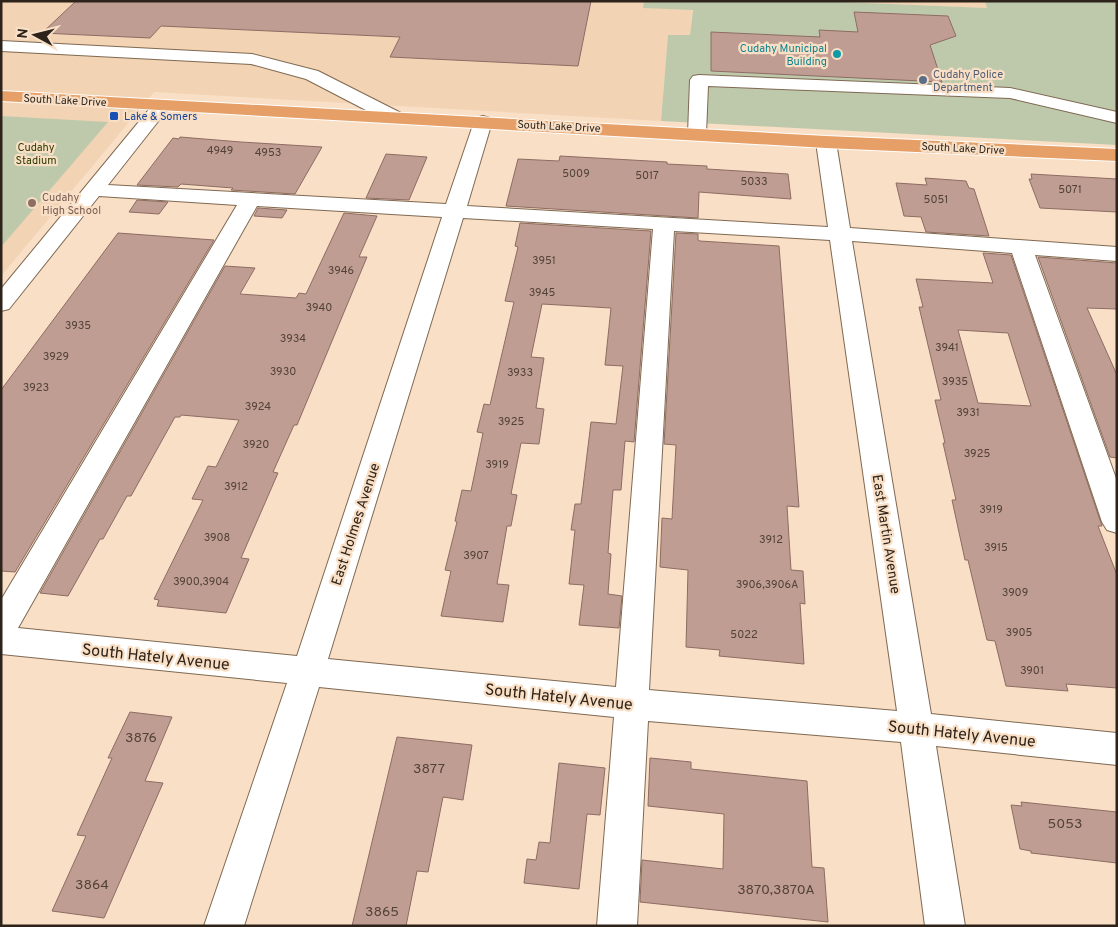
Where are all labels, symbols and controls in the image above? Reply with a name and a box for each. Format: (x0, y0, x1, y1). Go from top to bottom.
north arrow (10, 10, 60, 60)
text: N (15, 28, 33, 40)
place label: Cudahy Municipal Building (740, 42, 827, 69)
marker: Cudahy Municipal Building (831, 48, 843, 60)
place label: Cudahy Police Department (933, 68, 1003, 95)
marker: Cudahy Police Department (917, 74, 929, 86)
street label: South Lake Drive (23, 92, 107, 110)
marker: Lake & Somers (108, 110, 120, 122)
place label: Lake & Somers (124, 110, 197, 124)
street label: South Lake Drive (517, 118, 601, 136)
street label: South Lake Drive (921, 140, 1005, 158)
park label: Cudahy Stadium (15, 141, 57, 168)
house number: 4949 (207, 144, 233, 158)
house number: 4953 (255, 146, 281, 160)
house number: 5009 (562, 167, 590, 181)
house number: 5017 (635, 169, 659, 183)
house number: 5033 (740, 175, 768, 189)
house number: 5071 (1058, 183, 1082, 197)
place label: Cudahy High School (42, 191, 101, 218)
house number: 5051 (924, 193, 948, 207)
marker: Cudahy High School (26, 197, 38, 209)
house number: 3951 (532, 254, 556, 268)
house number: 3946 (328, 264, 354, 278)
house number: 3945 (529, 286, 555, 300)
house number: 3940 (306, 301, 332, 315)
house number: 3935 (65, 319, 91, 333)
house number: 3934 (280, 332, 306, 346)
house number: 3941 (935, 341, 959, 355)
house number: 3929 (43, 350, 69, 364)
house number: 3930 (270, 365, 296, 379)
house number: 3933 (507, 366, 533, 380)
house number: 3935 (942, 375, 968, 389)
house number: 3923 (23, 381, 49, 395)
house number: 3924 (245, 400, 271, 414)
house number: 3931 (956, 406, 980, 420)
house number: 3925 (498, 415, 524, 429)
house number: 3920 (243, 438, 269, 452)
house number: 3925 (964, 447, 990, 461)
house number: 3919 (485, 458, 509, 472)
street label: East Holmes Avenue (329, 461, 384, 588)
street label: East Martin Avenue (868, 473, 903, 595)
house number: 3912 (224, 480, 248, 494)
house number: 3919 (979, 503, 1003, 517)
house number: 3908 (204, 531, 230, 545)
house number: 3912 (759, 533, 783, 547)
house number: 3915 (984, 541, 1008, 555)
house number: 3907 (463, 549, 489, 563)
house number: 3900,3904 (173, 575, 229, 589)
house number: 3906,3906A (736, 578, 798, 592)
house number: 3909 (1002, 586, 1028, 600)
house number: 3905 (1006, 626, 1033, 640)
house number: 5022 (730, 628, 758, 642)
street label: South Hately Avenue (81, 640, 231, 676)
house number: 3901 (1020, 664, 1044, 678)
street label: South Hately Avenue (484, 680, 634, 716)
street label: South Hately Avenue (887, 717, 1037, 753)
house number: 3876 (125, 730, 157, 747)
house number: 3877 (413, 761, 445, 778)
house number: 5053 (1048, 816, 1082, 833)
house number: 3864 (75, 877, 109, 894)
house number: 3870,3870A (737, 882, 815, 899)
house number: 3865 (365, 904, 399, 921)

